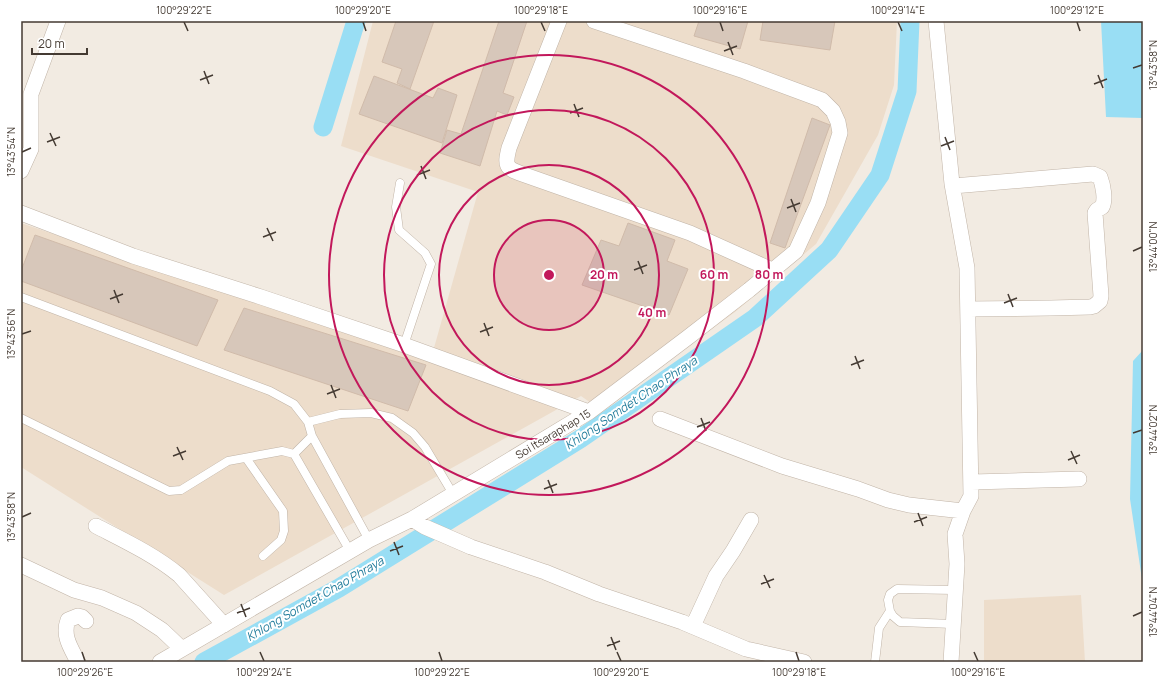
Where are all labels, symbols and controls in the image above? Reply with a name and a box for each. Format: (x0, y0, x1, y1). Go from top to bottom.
text: 100°29'22"E (156, 3, 212, 17)
text: 100°29'20"E (335, 3, 391, 17)
text: 100°29'18"E (514, 3, 568, 17)
text: 100°29'16"E (693, 3, 747, 17)
text: 100°29'14"E (871, 3, 925, 17)
text: 100°29'12"E (1050, 3, 1104, 17)
scale bar (32, 30, 87, 56)
text: 20 m (38, 35, 65, 52)
text: 13°43'58"N (1146, 40, 1160, 90)
text: 13°43'54"N (4, 127, 18, 177)
text: 13°44'00"N (1146, 222, 1160, 272)
text: 20 m (590, 266, 618, 283)
text: 60 m (700, 266, 728, 283)
text: 80 m (755, 266, 783, 283)
centre of rings (542, 268, 556, 282)
text: 40 m (638, 304, 666, 321)
text: 13°43'56"N (4, 309, 18, 359)
water label: Khlong Somdet Chao Phraya (561, 351, 701, 453)
street label: Soi Itsaraphap 15 (512, 405, 593, 462)
text: 13°44'02"N (1146, 405, 1160, 455)
text: 13°43'58"N (4, 492, 18, 542)
water label: Khlong Somdet Chao Phraya (243, 552, 388, 645)
text: 13°44'04"N (1146, 587, 1160, 637)
text: 100°29'26"E (57, 665, 113, 679)
text: 100°29'24"E (236, 665, 292, 679)
text: 100°29'22"E (414, 665, 470, 679)
text: 100°29'20"E (593, 665, 649, 679)
text: 100°29'18"E (772, 665, 826, 679)
text: 100°29'16"E (951, 665, 1005, 679)

